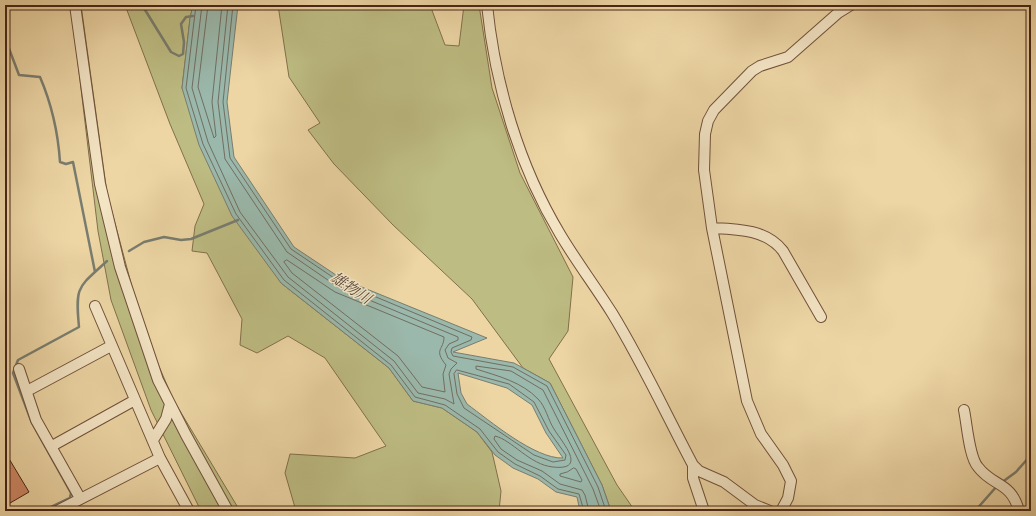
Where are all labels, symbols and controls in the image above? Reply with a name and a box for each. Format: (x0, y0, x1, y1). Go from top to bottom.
water label: 雄物川 (327, 269, 376, 309)

